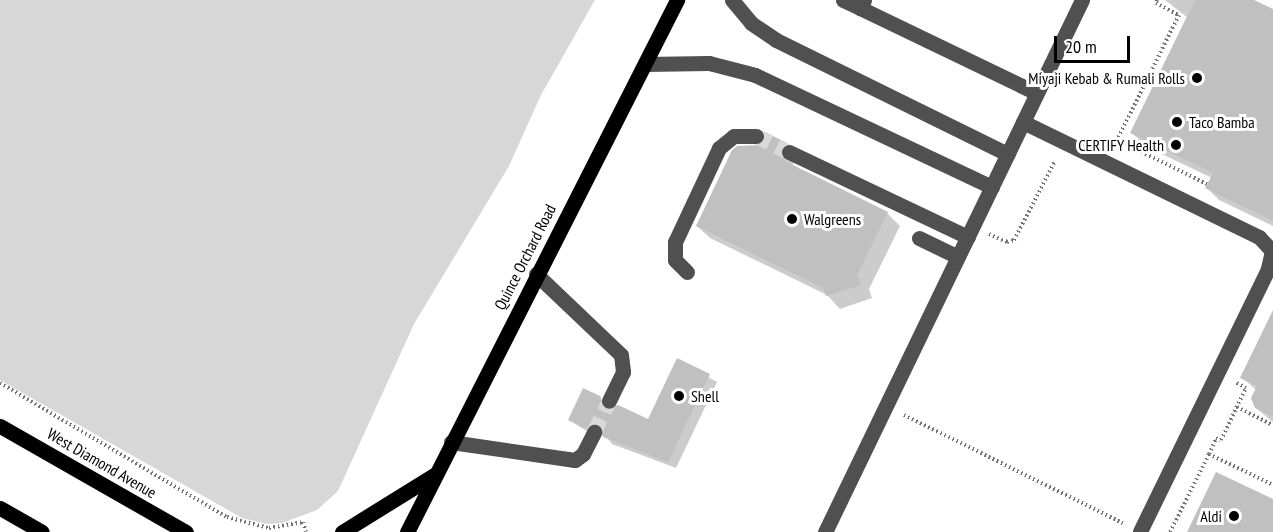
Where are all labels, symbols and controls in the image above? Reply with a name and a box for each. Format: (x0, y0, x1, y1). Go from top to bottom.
scale bar (1057, 24, 1134, 62)
text: 20 m (1065, 35, 1097, 58)
place label: Miyaji Kebab & Rumali Rolls (1028, 68, 1185, 88)
marker: Miyaji Kebab & Rumali Rolls (1190, 71, 1204, 85)
place label: Taco Bamba (1189, 112, 1255, 132)
marker: Taco Bamba (1170, 115, 1184, 129)
place label: CERTIFY Health (1078, 135, 1164, 155)
marker: CERTIFY Health (1169, 138, 1183, 152)
street label: Quince Orchard Road (490, 201, 560, 313)
place label: Walgreens (804, 209, 861, 229)
marker: Walgreens (785, 212, 799, 226)
place label: Shell (691, 386, 719, 406)
marker: Shell (672, 389, 686, 403)
street label: West Diamond Avenue (44, 424, 160, 502)
place label: Aldi (1200, 506, 1222, 526)
marker: Aldi (1227, 509, 1241, 523)

